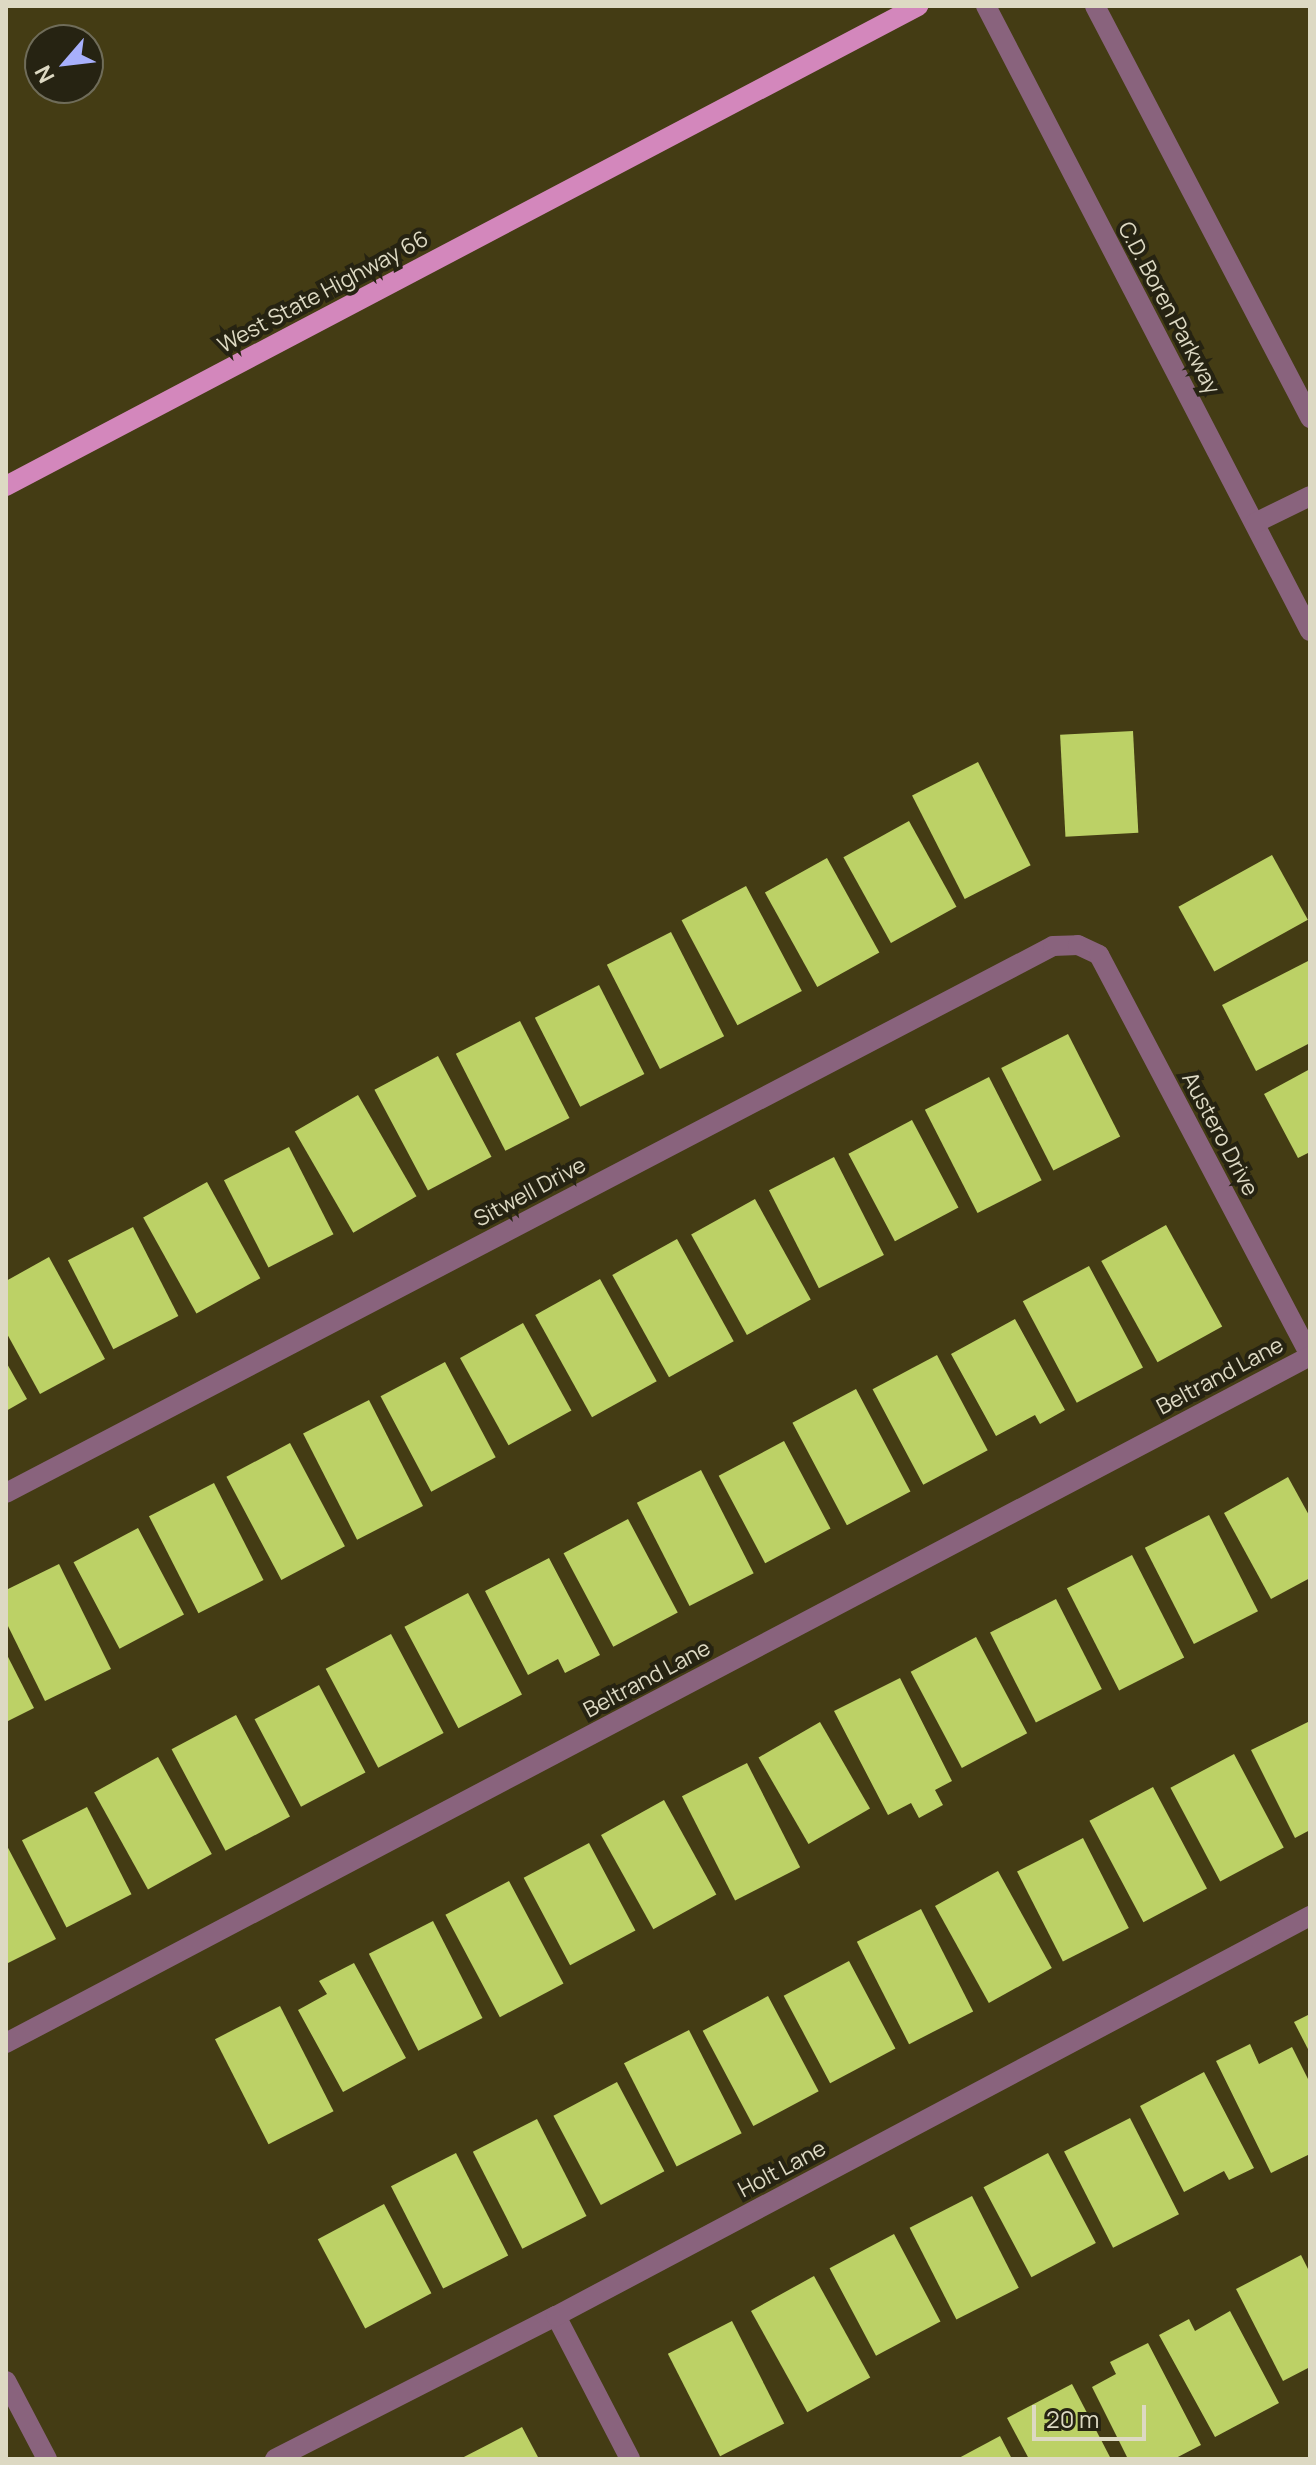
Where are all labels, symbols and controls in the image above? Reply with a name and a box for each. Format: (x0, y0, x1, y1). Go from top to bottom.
north arrow (24, 24, 104, 104)
text: N (28, 60, 62, 88)
street label: C.D. Boren Parkway (1112, 217, 1226, 399)
street label: West State Highway 66 (213, 225, 433, 359)
street label: Austero Drive (1176, 1068, 1264, 1200)
street label: Sitwell Drive (470, 1151, 590, 1233)
street label: Beltrand Lane (1152, 1332, 1288, 1420)
street label: Beltrand Lane (579, 1635, 715, 1723)
street label: Holt Lane (734, 2135, 830, 2203)
scale bar (1036, 2389, 1150, 2439)
text: 20 m (1046, 2402, 1099, 2435)

